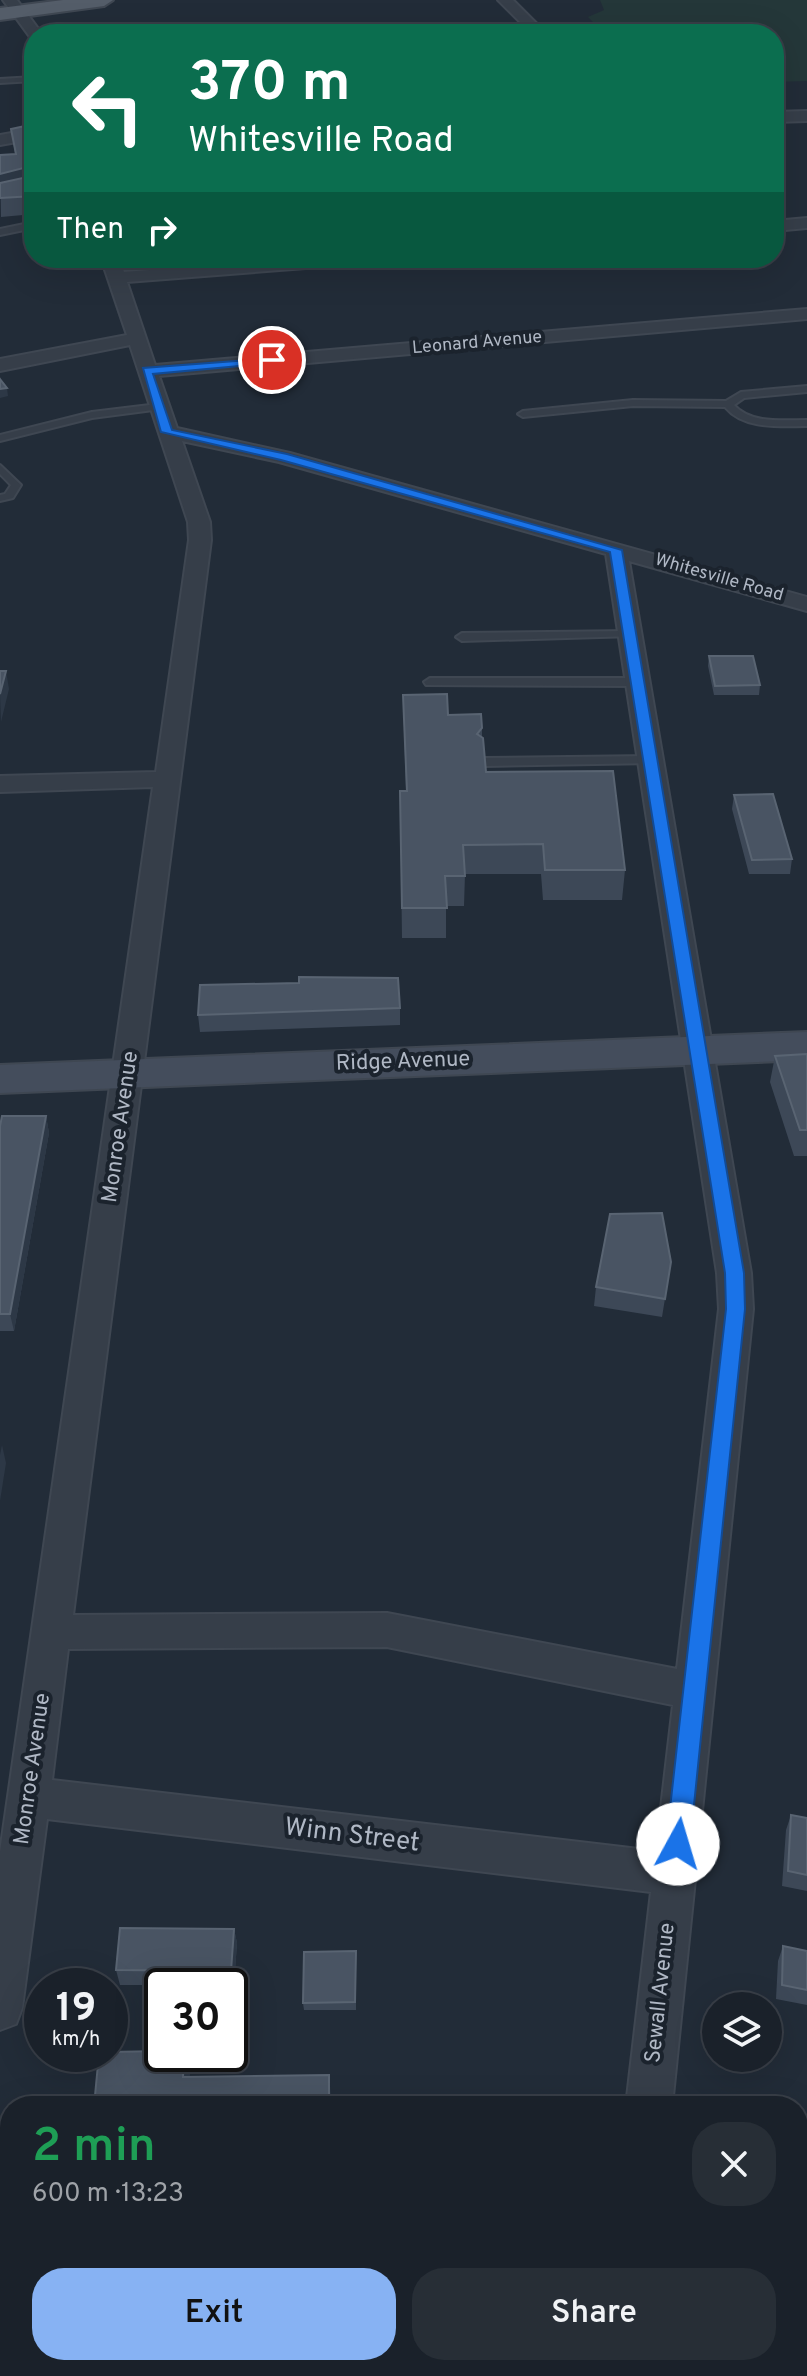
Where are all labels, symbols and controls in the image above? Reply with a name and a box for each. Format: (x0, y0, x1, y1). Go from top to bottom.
text: 370 m (188, 50, 351, 120)
icon: left (56, 56, 160, 160)
text: Whitesville Road (188, 119, 454, 165)
icon: right (140, 208, 184, 252)
text: Then (56, 212, 124, 249)
pin (238, 326, 306, 394)
street label: Leonard Avenue (411, 326, 543, 360)
icon: arrive (250, 338, 294, 382)
street label: Whitesville Road (652, 549, 786, 607)
street label: Ridge Avenue (335, 1046, 471, 1078)
street label: Monroe Avenue (97, 1049, 145, 1205)
street label: Monroe Avenue (9, 1691, 57, 1847)
position arrow (636, 1802, 720, 1886)
street label: Winn Street (283, 1811, 421, 1861)
street label: Sewall Avenue (640, 1922, 682, 2064)
speed limit sign: 30 (144, 1968, 248, 2072)
text: 19 (56, 1985, 96, 2035)
map controls (702, 1992, 782, 2072)
button: layers (702, 1992, 782, 2072)
text: km/h (52, 2027, 100, 2053)
text: 2 min (32, 2118, 156, 2178)
button: close (692, 2122, 776, 2206)
text: 600 m · 13:23 (32, 2178, 184, 2211)
button: Exit (32, 2268, 396, 2360)
button: Share (412, 2268, 776, 2360)

